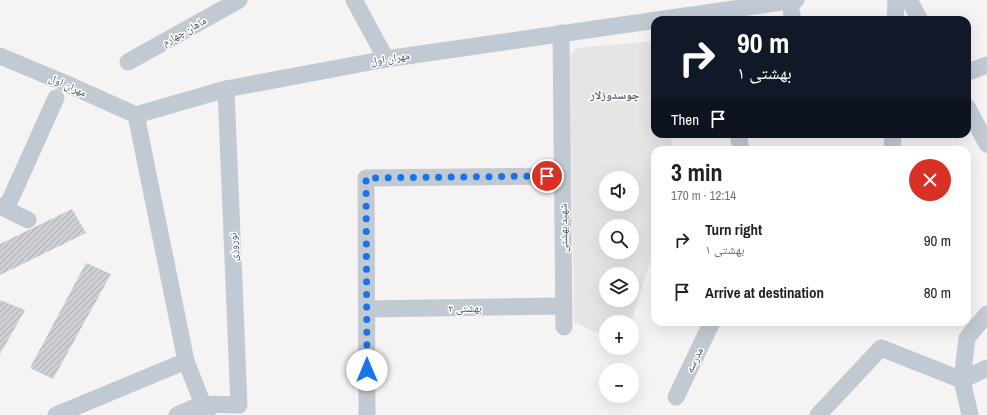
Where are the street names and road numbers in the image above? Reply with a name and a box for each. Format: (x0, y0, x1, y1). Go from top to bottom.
street label: ماهان چهارم (159, 13, 209, 49)
street label: مهران اول (369, 48, 411, 68)
street label: مهران اول (47, 71, 89, 99)
street label: شهید بهشتی (556, 203, 570, 253)
street label: نوروزی (226, 232, 240, 262)
street label: بهشتی ۲ (448, 301, 482, 315)
street label: مدرسه (682, 345, 706, 375)

